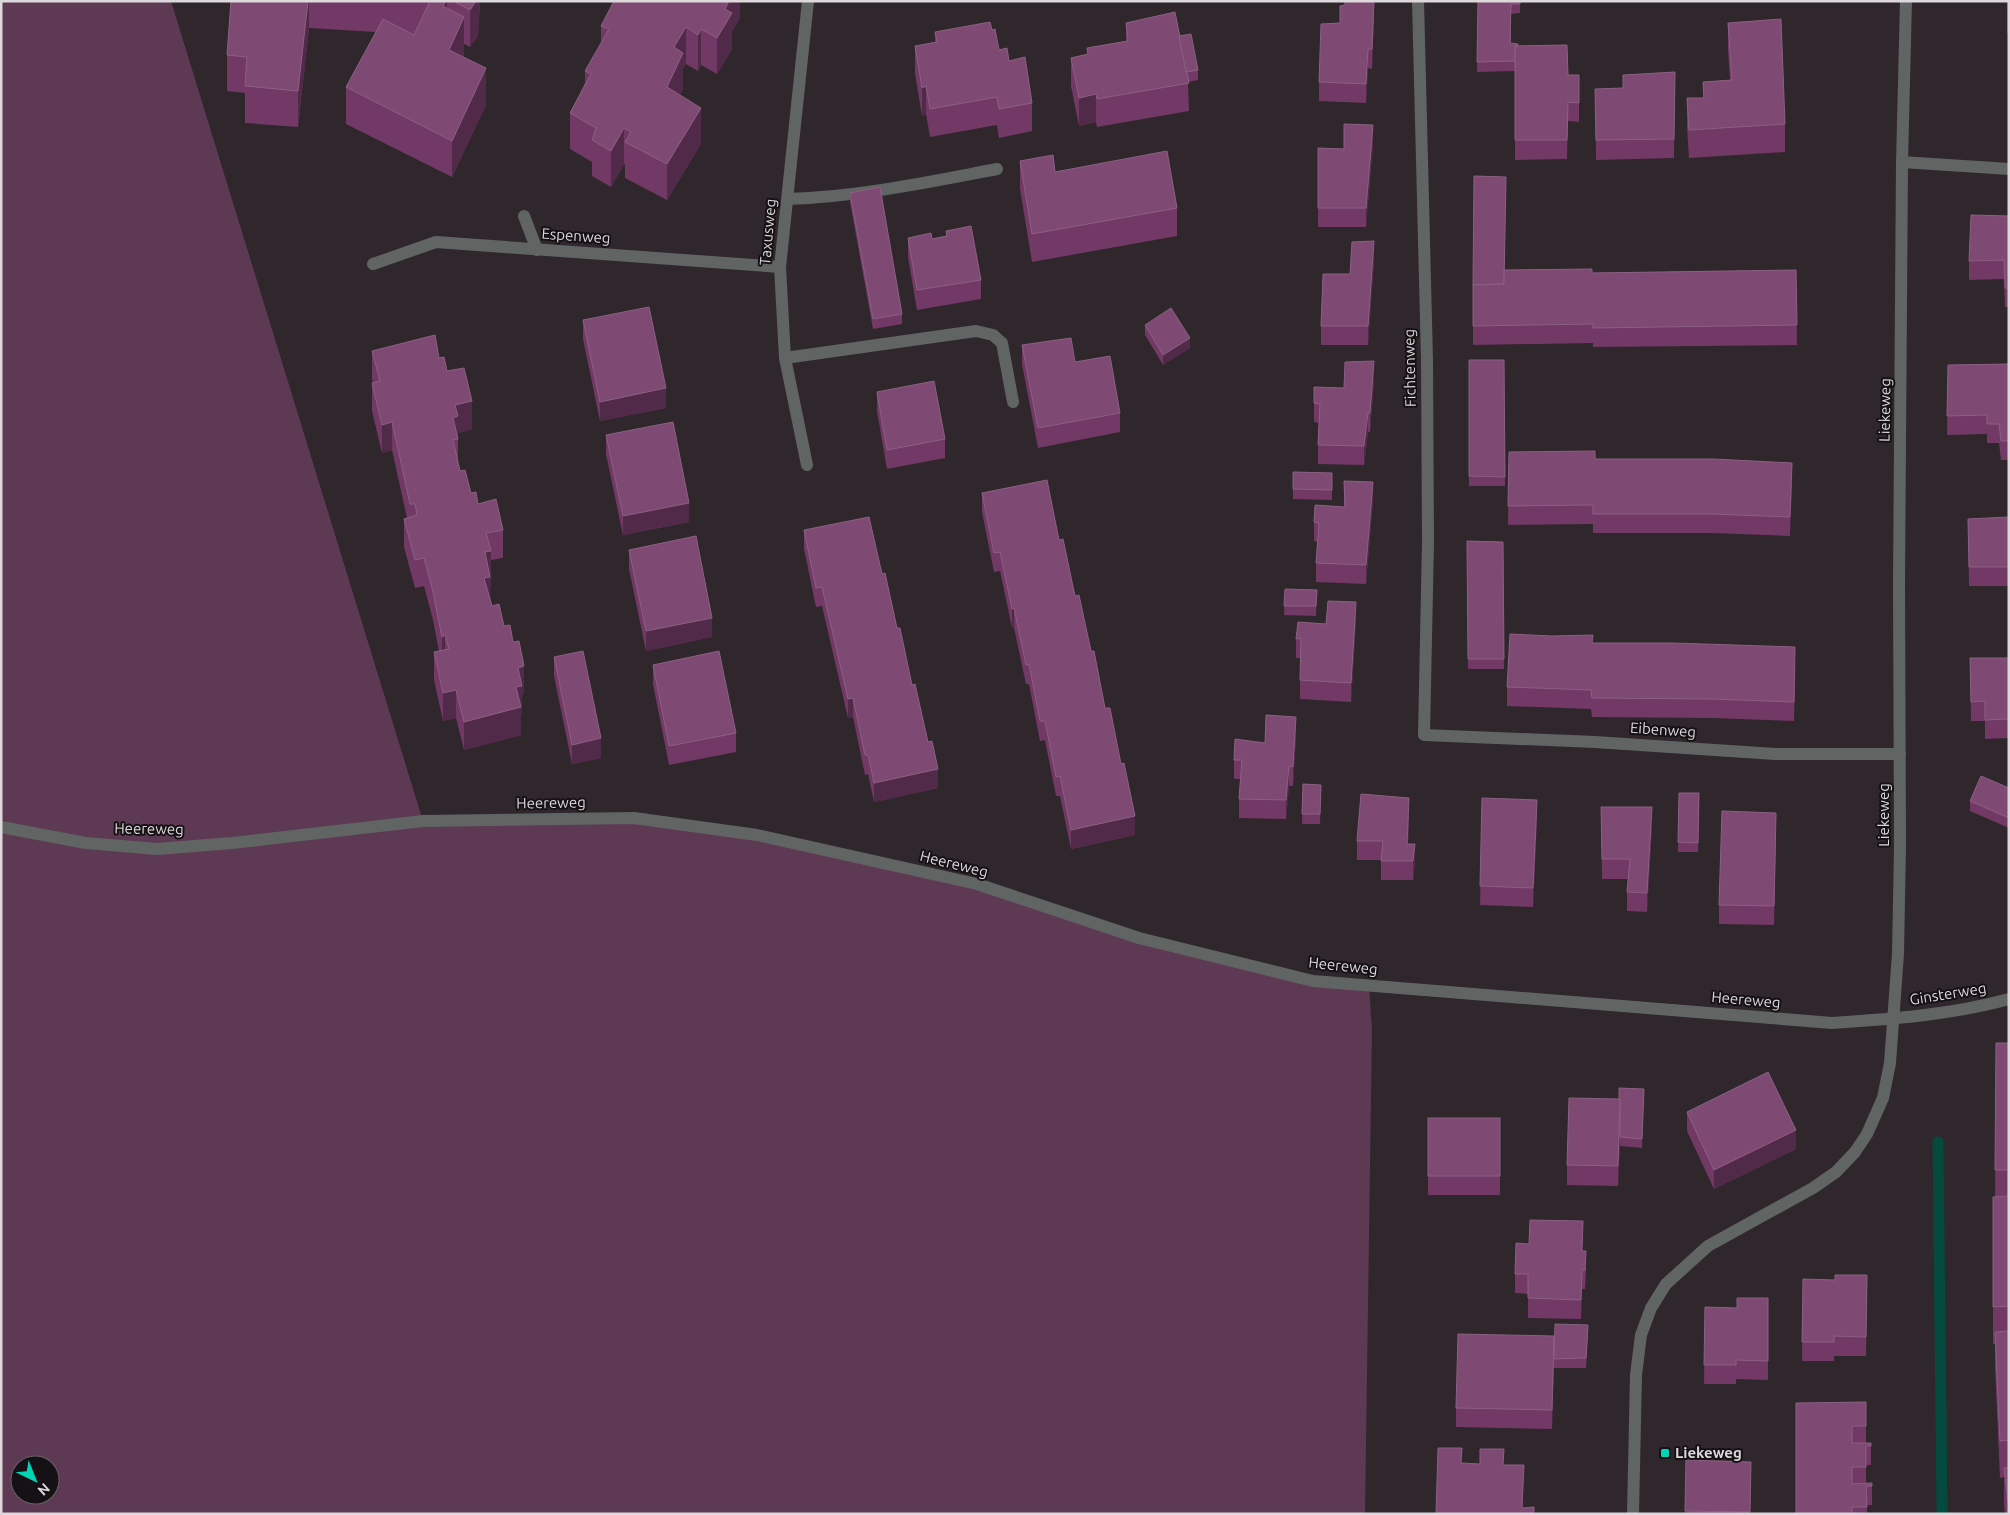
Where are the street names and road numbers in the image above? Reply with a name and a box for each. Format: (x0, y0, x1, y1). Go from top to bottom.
street label: Taxusweg (756, 198, 779, 266)
street label: Espenweg (541, 225, 611, 246)
street label: Fichtenweg (1400, 329, 1419, 407)
street label: Liekeweg (1875, 378, 1894, 442)
street label: Eibenweg (1629, 719, 1697, 740)
street label: Liekeweg (1875, 783, 1892, 847)
street label: Heereweg (516, 793, 586, 812)
street label: Heereweg (114, 819, 184, 838)
street label: Heereweg (918, 847, 990, 880)
street label: Heereweg (1308, 953, 1379, 978)
street label: Ginsterweg (1908, 979, 1987, 1008)
street label: Heereweg (1711, 988, 1781, 1011)

